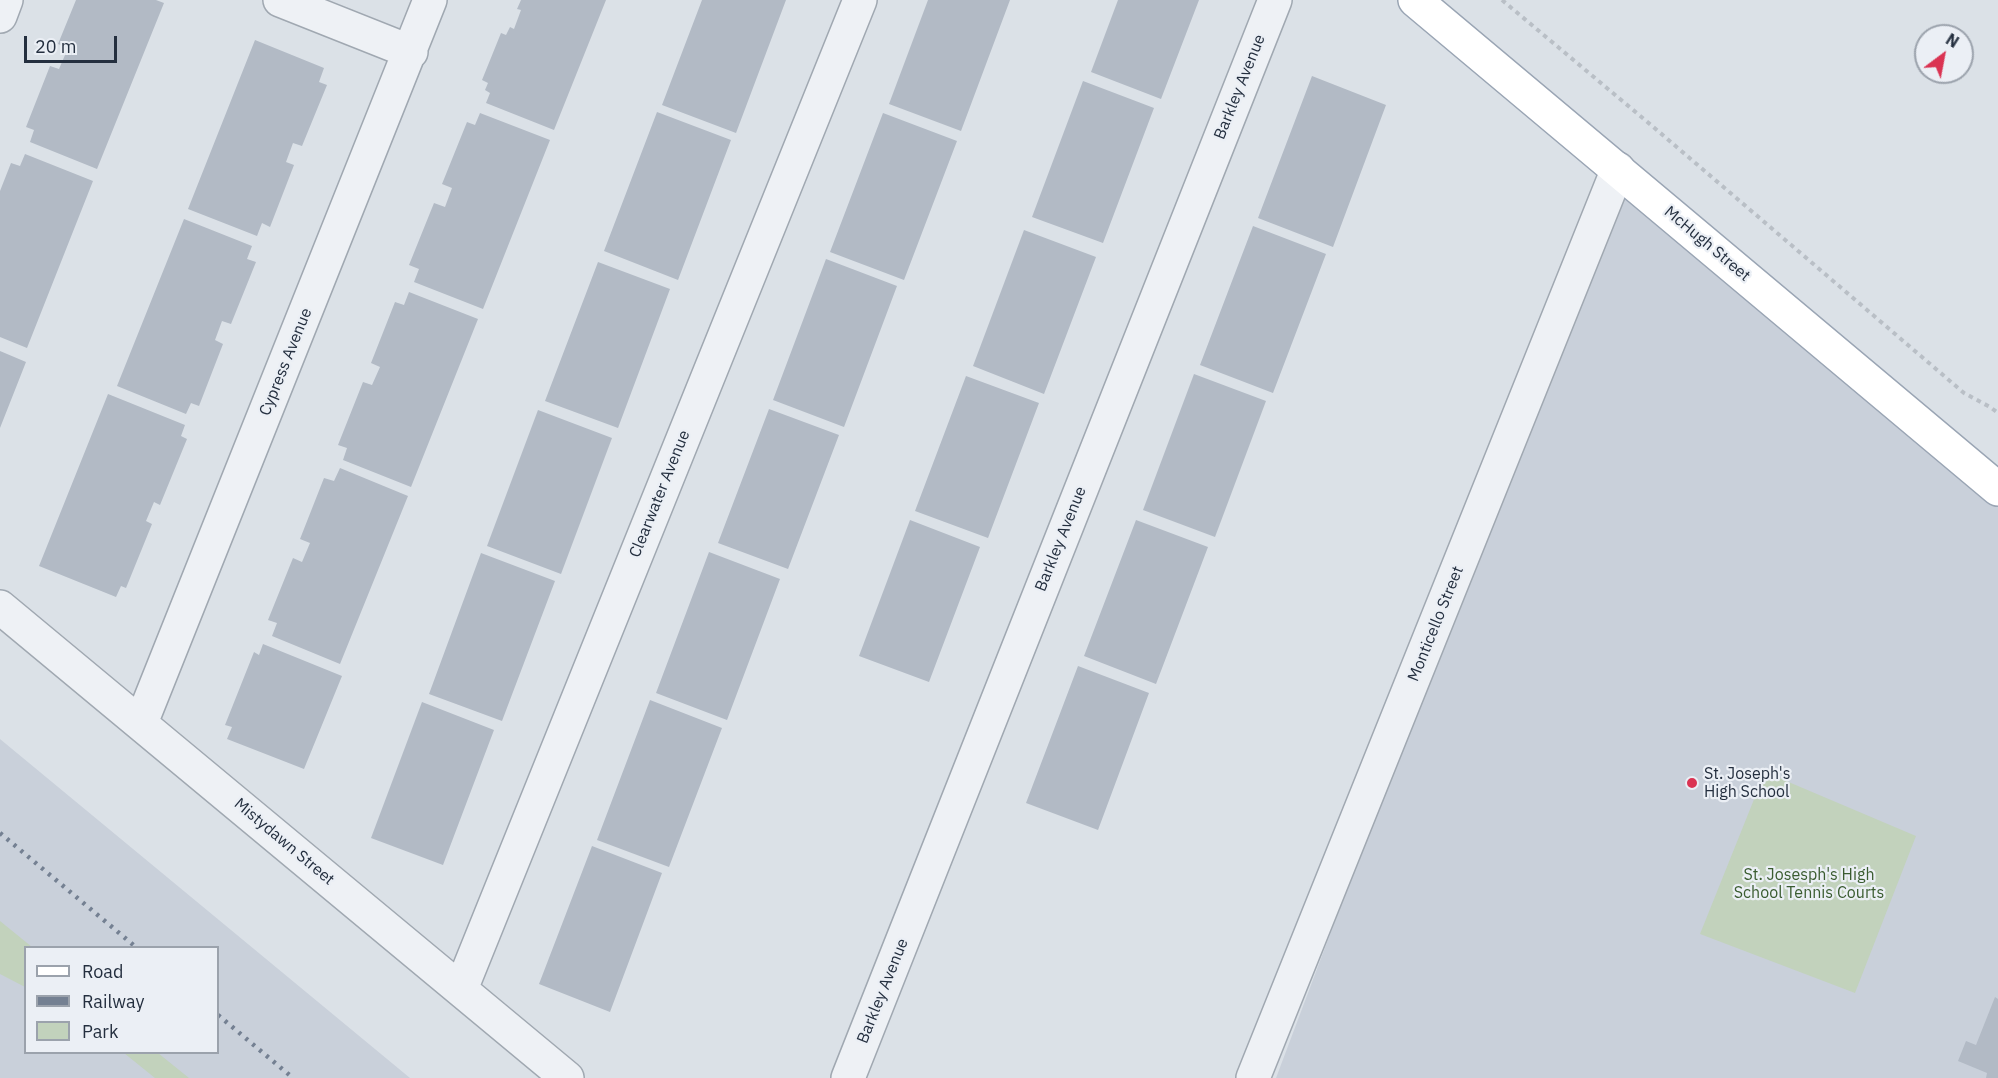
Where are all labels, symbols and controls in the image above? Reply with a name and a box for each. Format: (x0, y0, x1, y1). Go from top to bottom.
scale bar (27, 24, 120, 62)
north arrow (1914, 24, 1974, 84)
text: N (1942, 29, 1963, 52)
street label: Barkley Avenue (1210, 32, 1270, 142)
text: 20 m (35, 35, 77, 58)
street label: McHugh Street (1660, 202, 1754, 286)
street label: Cypress Avenue (256, 305, 316, 419)
street label: Clearwater Avenue (626, 428, 694, 560)
street label: Barkley Avenue (1031, 484, 1091, 594)
street label: Monticello Street (1404, 564, 1468, 684)
place label: St. Joseph's High School (1704, 764, 1791, 802)
marker: St. Joseph's High School (1685, 776, 1699, 790)
street label: Mistydawn Street (230, 794, 338, 890)
park label: St. Josesph's High School Tennis Courts (1734, 865, 1884, 903)
street label: Barkley Avenue (853, 936, 913, 1046)
legend (24, 946, 219, 1054)
text: Road (82, 960, 123, 983)
text: Railway (82, 990, 144, 1013)
text: Park (82, 1020, 118, 1043)

